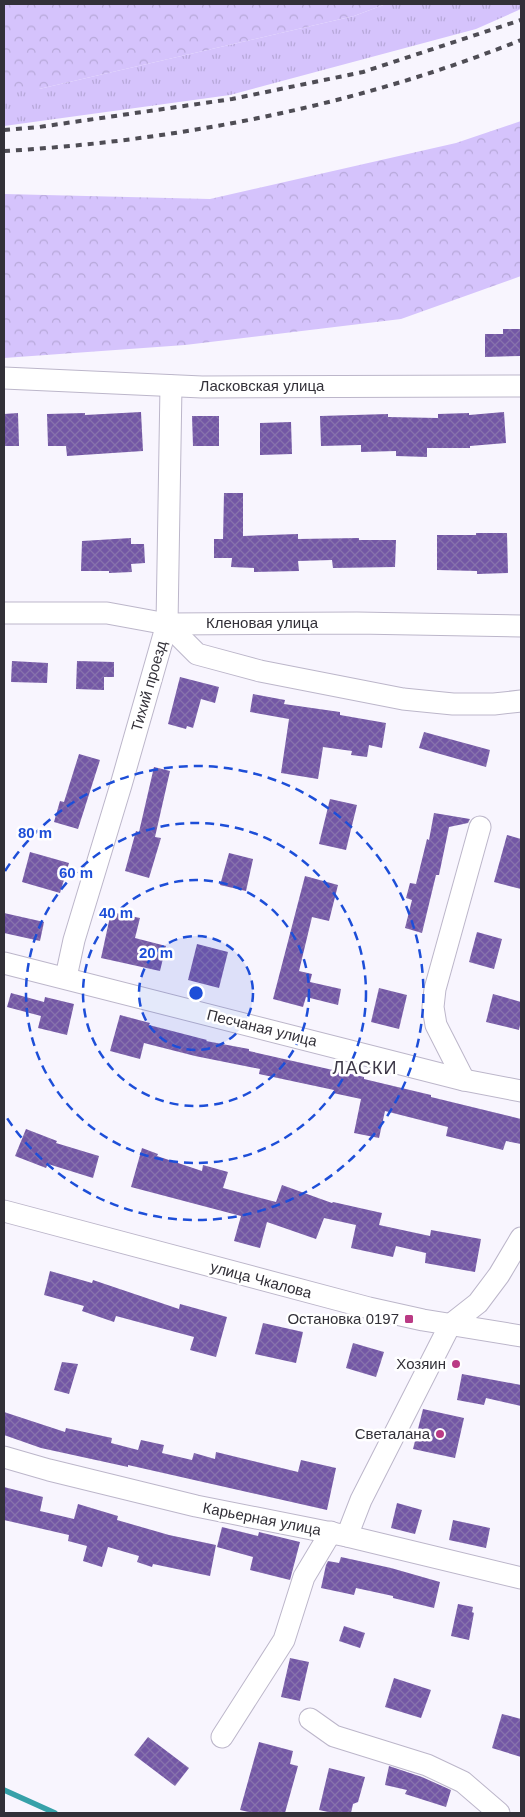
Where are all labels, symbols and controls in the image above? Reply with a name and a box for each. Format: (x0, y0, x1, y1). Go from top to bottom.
street label: Ласковская улица (200, 377, 325, 394)
street label: Кленовая улица (206, 614, 319, 631)
street label: Тихий проезд (127, 638, 170, 733)
text: 80 m (18, 824, 52, 841)
text: 60 m (59, 864, 93, 881)
text: 40 m (99, 904, 133, 921)
text: 20 m (139, 944, 173, 961)
centre of rings (187, 984, 205, 1002)
street label: Песчаная улица (205, 1006, 320, 1050)
district label: ЛАСКИ (333, 1058, 397, 1078)
street label: улица Чкалова (209, 1258, 314, 1301)
place label: Остановка 0197 (287, 1310, 399, 1327)
marker: Остановка 0197 (403, 1313, 415, 1325)
place label: Хозяин (396, 1355, 446, 1372)
marker: Хозяин (450, 1358, 462, 1370)
place label: Светалана (355, 1425, 431, 1442)
marker: Светалана (434, 1428, 446, 1440)
street label: Карьерная улица (202, 1499, 323, 1538)

